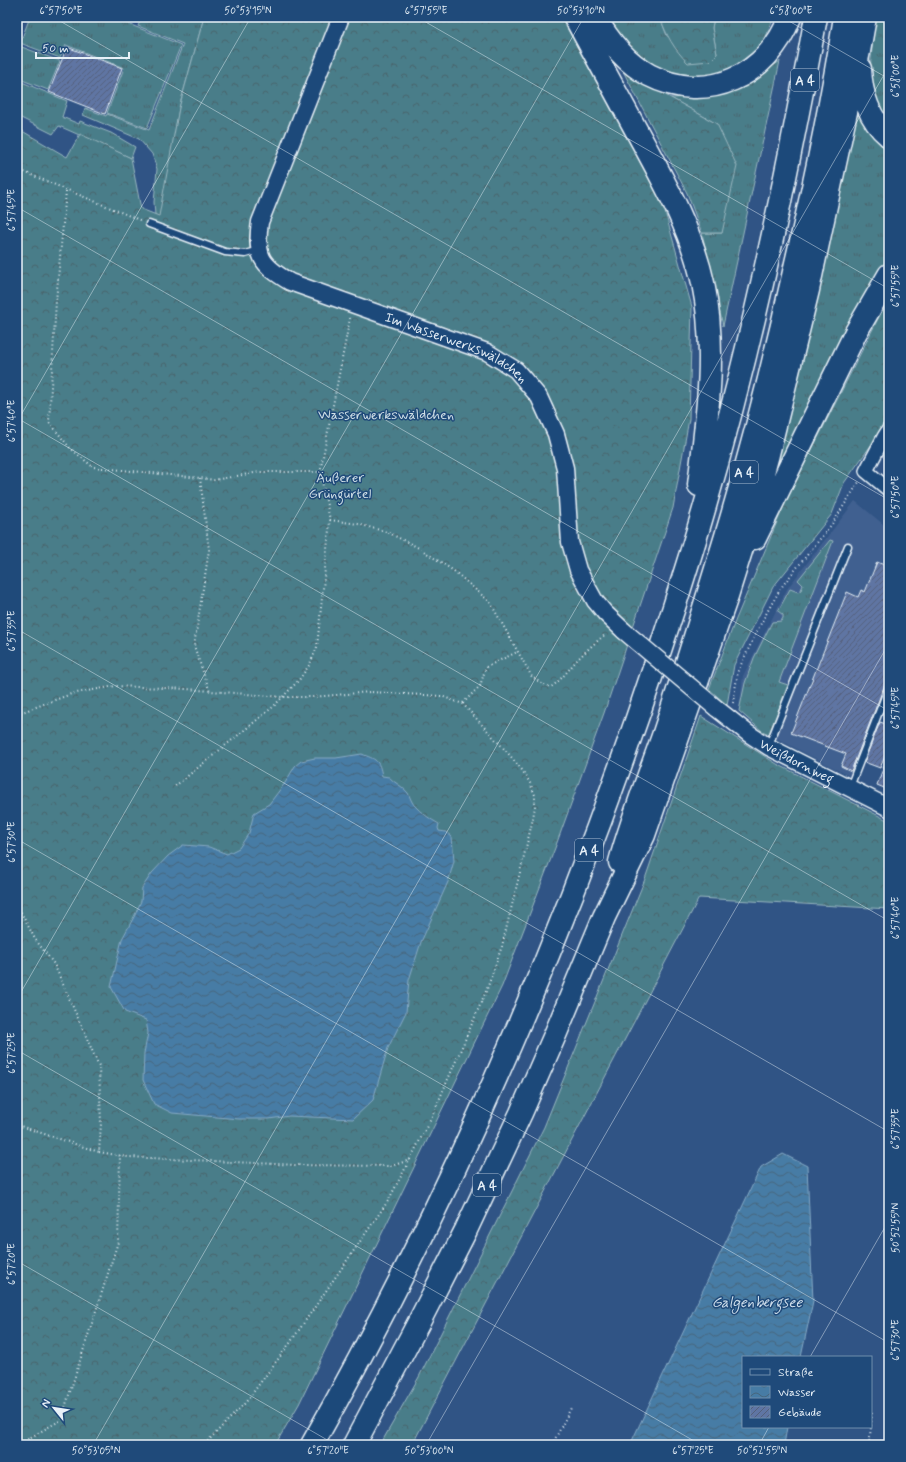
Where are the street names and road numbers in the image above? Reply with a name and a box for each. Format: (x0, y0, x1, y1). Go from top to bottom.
road number: A 4 (791, 69, 819, 91)
street label: Im Wasserwerkswäldchen (382, 308, 532, 388)
road number: A 4 (730, 461, 758, 483)
street label: Weißdornweg (756, 735, 837, 790)
road number: A 4 (575, 839, 603, 861)
road number: A 4 (473, 1174, 501, 1196)

